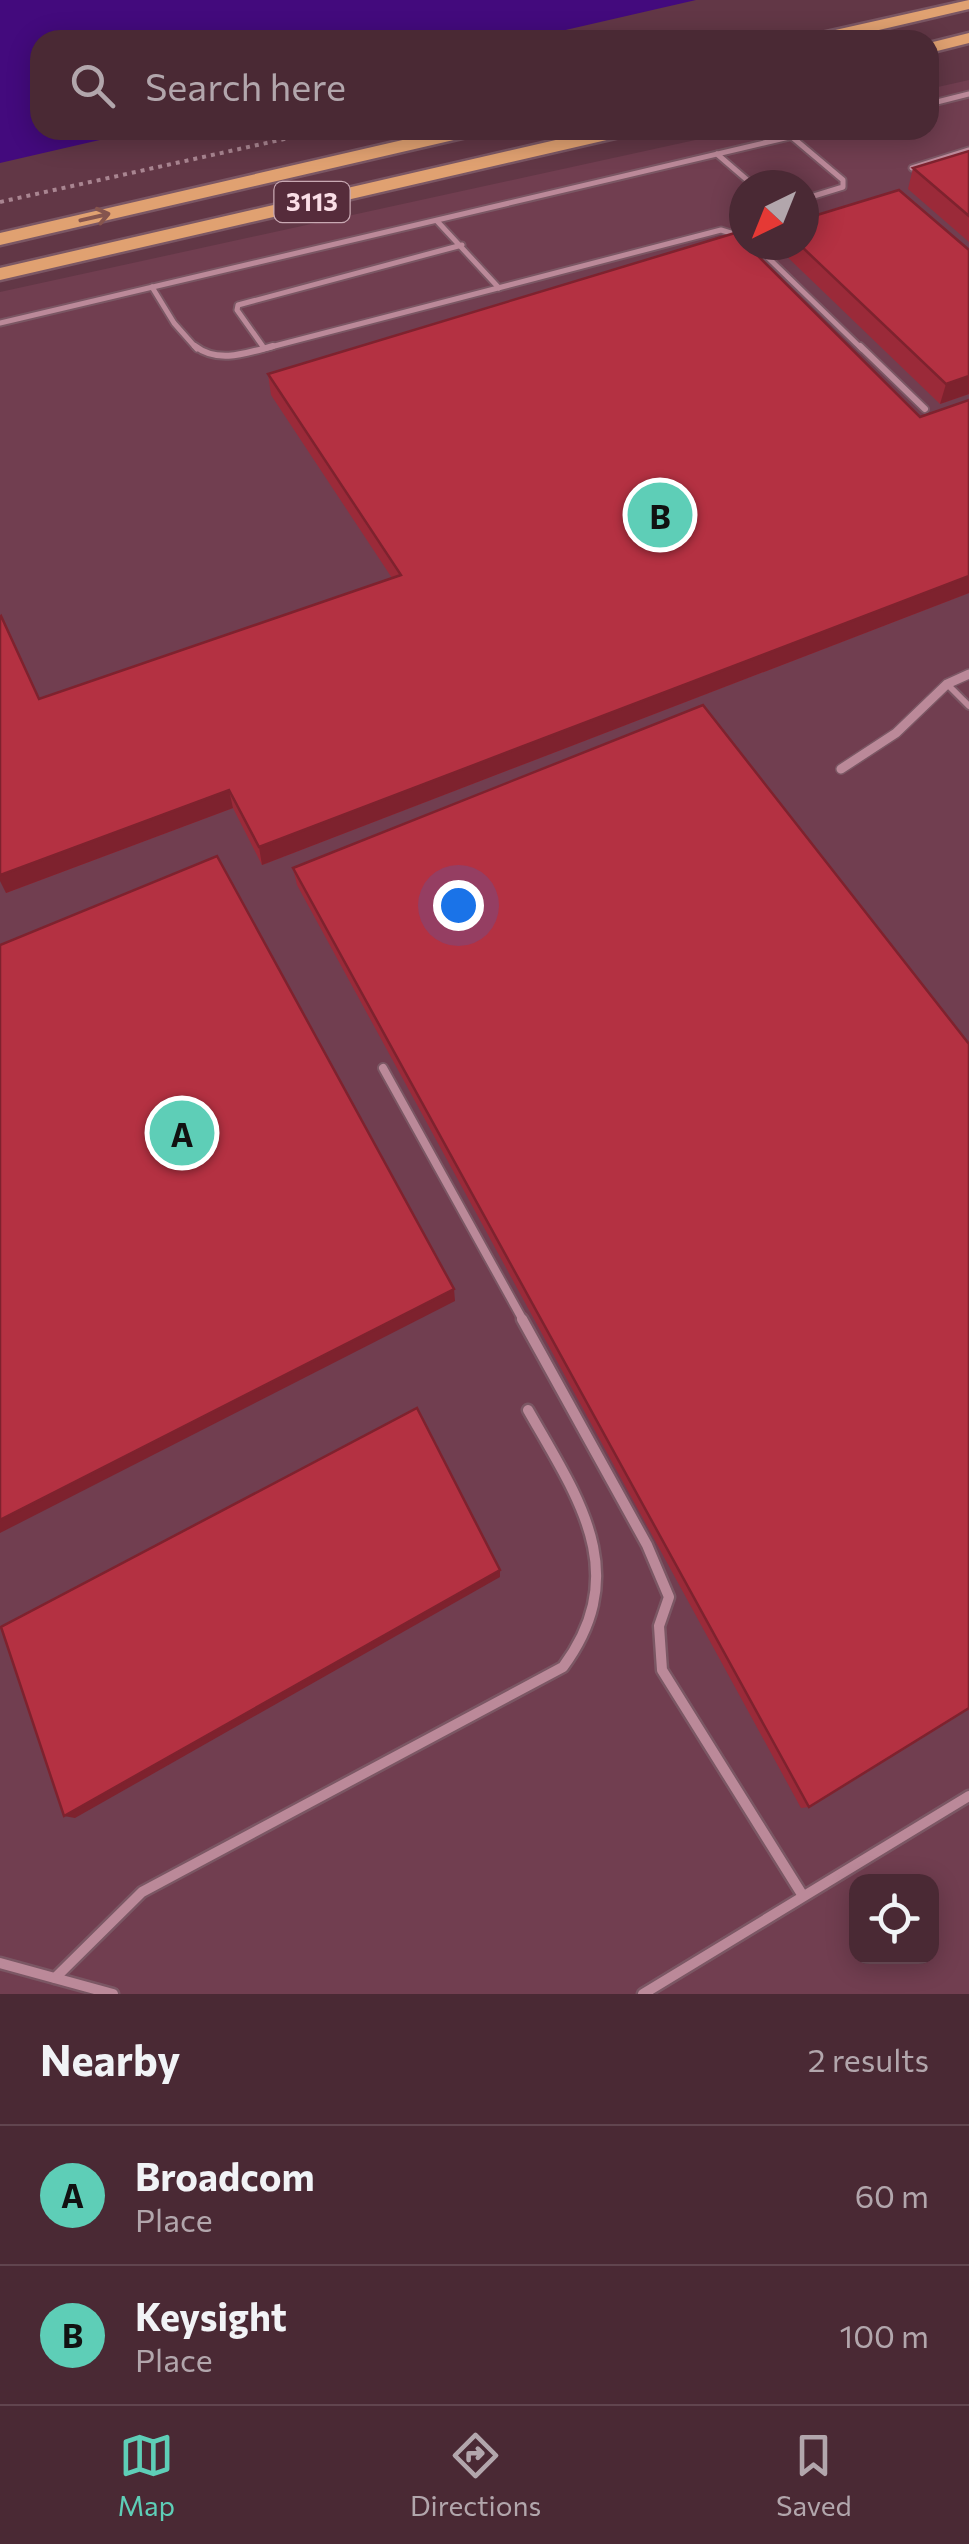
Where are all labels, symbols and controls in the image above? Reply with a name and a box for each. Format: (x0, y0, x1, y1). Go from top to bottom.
search box (30, 30, 939, 140)
icon: search (65, 58, 120, 113)
text: Search here (145, 62, 346, 109)
north arrow (729, 170, 819, 260)
road number: 3113 (274, 182, 350, 222)
one-way arrow (78, 207, 110, 225)
pin: B (628, 478, 692, 552)
your location (433, 880, 484, 931)
pin: A (150, 1096, 214, 1170)
map controls (849, 1874, 939, 1964)
button: locate (849, 1874, 939, 1964)
text: Nearby (40, 2033, 180, 2085)
text: 2 results (808, 2039, 929, 2079)
text: Broadcom (135, 2152, 315, 2199)
text: A (61, 2175, 84, 2215)
text: 60 m (855, 2175, 929, 2215)
text: Place (135, 2199, 213, 2239)
text: Keysight (135, 2292, 287, 2339)
text: B (62, 2315, 83, 2355)
text: 100 m (840, 2315, 929, 2355)
text: Place (135, 2339, 213, 2379)
tab: Map (117, 2428, 175, 2522)
tab: Directions (410, 2428, 541, 2522)
tab: Saved (776, 2428, 852, 2522)

